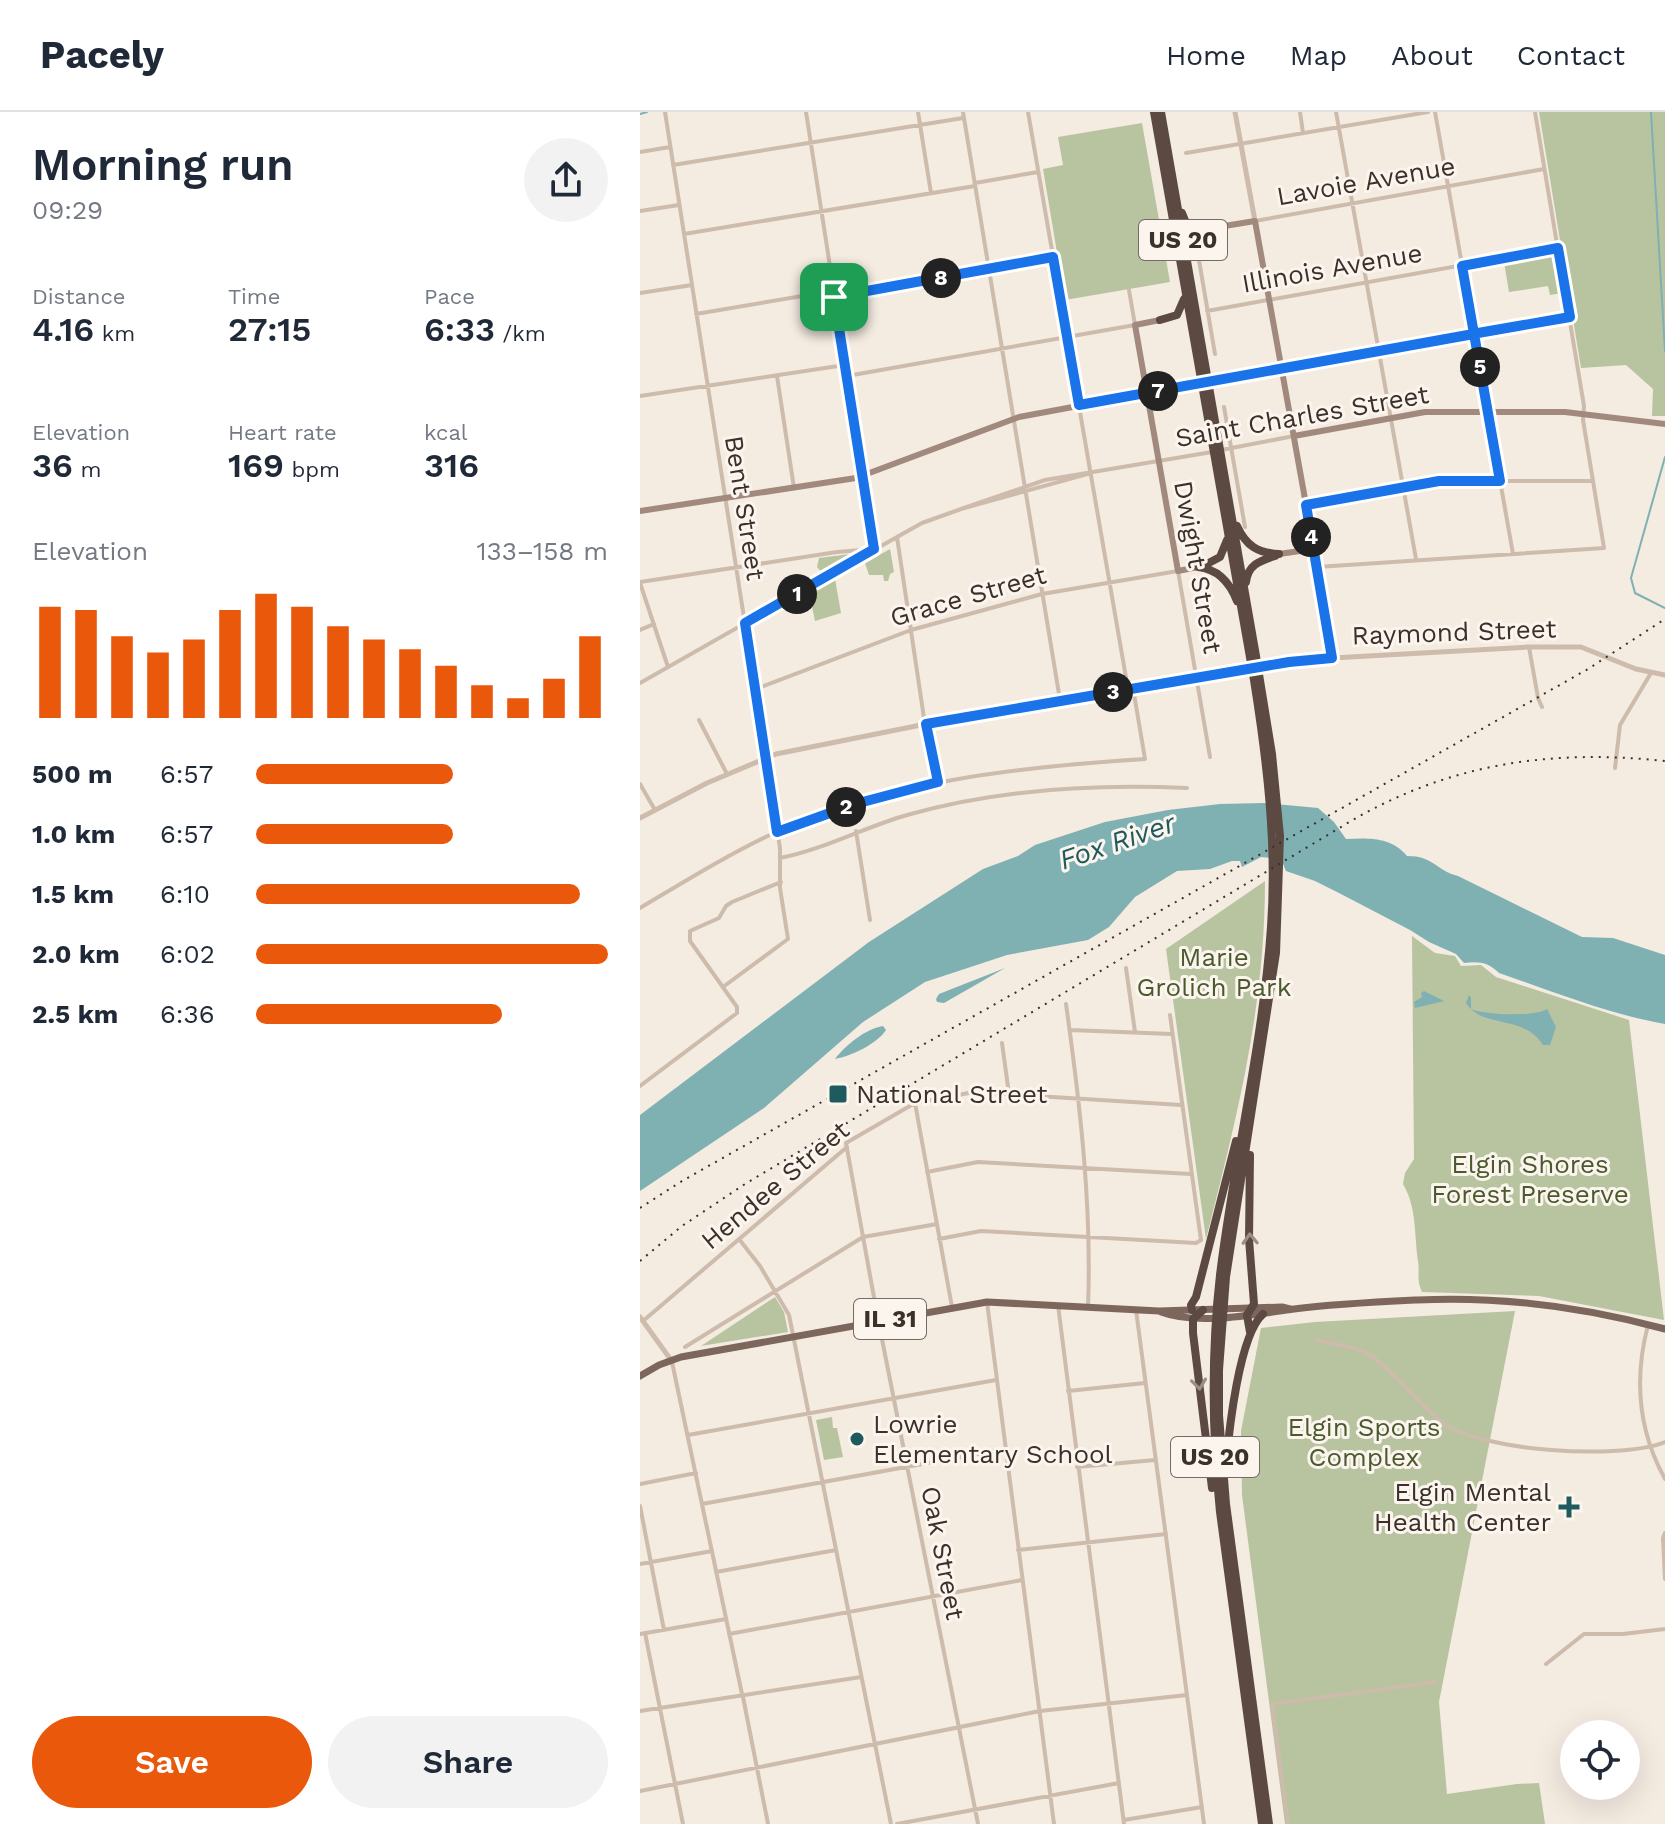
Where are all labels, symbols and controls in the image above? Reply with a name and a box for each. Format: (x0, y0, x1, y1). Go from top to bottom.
text: Pacely (40, 33, 164, 77)
text: Home (1166, 39, 1246, 72)
text: Map (1290, 39, 1347, 72)
text: About (1391, 39, 1473, 72)
text: Contact (1517, 39, 1625, 72)
button: share (524, 138, 608, 222)
text: Morning run (32, 139, 293, 191)
street label: Lavoie Avenue (1274, 151, 1458, 211)
text: 09:29 (32, 195, 103, 225)
road number: US 20 (1139, 220, 1227, 260)
street label: Illinois Avenue (1240, 237, 1424, 299)
pin: 8 (921, 258, 961, 298)
pin (800, 263, 868, 331)
text: 8 (934, 265, 948, 290)
icon: arrive (812, 275, 856, 319)
text: Distance (32, 284, 126, 309)
text: Time (228, 284, 280, 309)
text: Pace (424, 284, 475, 309)
text: 4.16 (32, 309, 94, 349)
text: 27:15 (228, 309, 311, 349)
text: 6:33 (424, 309, 495, 349)
text: km (94, 321, 135, 346)
text: /km (495, 321, 546, 346)
pin: 5 (1460, 347, 1500, 387)
text: 5 (1474, 354, 1486, 379)
pin: 7 (1138, 371, 1178, 411)
text: 7 (1151, 378, 1165, 403)
street label: Saint Charles Street (1173, 379, 1431, 453)
text: Elevation (32, 420, 130, 445)
text: Heart rate (228, 420, 337, 445)
text: kcal (424, 420, 468, 445)
street label: Bent Street (719, 434, 771, 583)
text: 36 (32, 445, 73, 485)
text: 169 (228, 445, 284, 485)
text: 316 (424, 445, 479, 485)
text: m (73, 457, 101, 482)
text: bpm (284, 457, 340, 482)
street label: Dwight Street (1168, 478, 1228, 656)
pin: 4 (1291, 517, 1331, 557)
text: 4 (1304, 524, 1318, 549)
text: Elevation (32, 536, 148, 566)
text: 133–158 m (476, 536, 608, 566)
street label: Grace Street (887, 559, 1049, 633)
pin: 1 (777, 574, 817, 614)
text: 1 (792, 581, 802, 606)
street label: Raymond Street (1351, 613, 1557, 651)
pin: 3 (1093, 672, 1133, 712)
text: 3 (1106, 679, 1120, 704)
text: 500 m (32, 759, 113, 789)
text: 6:57 (160, 759, 213, 789)
pin: 2 (826, 787, 866, 827)
text: 2 (839, 794, 853, 819)
water label: Fox River (1055, 806, 1181, 877)
text: 1.0 km (32, 819, 115, 849)
text: 6:57 (160, 819, 213, 849)
text: 1.5 km (32, 879, 114, 909)
text: 6:10 (160, 879, 210, 909)
text: 2.0 km (32, 939, 120, 969)
text: 6:02 (160, 939, 215, 969)
park label: Marie Grolich Park (1137, 942, 1292, 1002)
text: 2.5 km (32, 999, 118, 1029)
text: 6:36 (160, 999, 214, 1029)
place label: National Street (856, 1079, 1048, 1109)
marker: National Street (827, 1083, 849, 1105)
street label: Hendee Street (695, 1114, 855, 1255)
park label: Elgin Shores Forest Preserve (1431, 1149, 1629, 1209)
one-way arrow (1241, 1232, 1258, 1245)
road number: IL 31 (854, 1299, 926, 1339)
one-way arrow (1191, 1378, 1208, 1391)
place label: Lowrie Elementary School (873, 1409, 1113, 1469)
park label: Elgin Sports Complex (1287, 1412, 1441, 1472)
marker: Lowrie Elementary School (848, 1430, 866, 1448)
road number: US 20 (1171, 1437, 1259, 1477)
place label: Elgin Mental Health Center (1374, 1477, 1551, 1537)
street label: Oak Street (915, 1484, 971, 1622)
marker: Elgin Mental Health Center (1558, 1496, 1580, 1518)
button: Save (32, 1716, 312, 1808)
button: Share (328, 1716, 608, 1808)
map controls (1560, 1720, 1640, 1800)
button: locate (1560, 1720, 1640, 1800)

